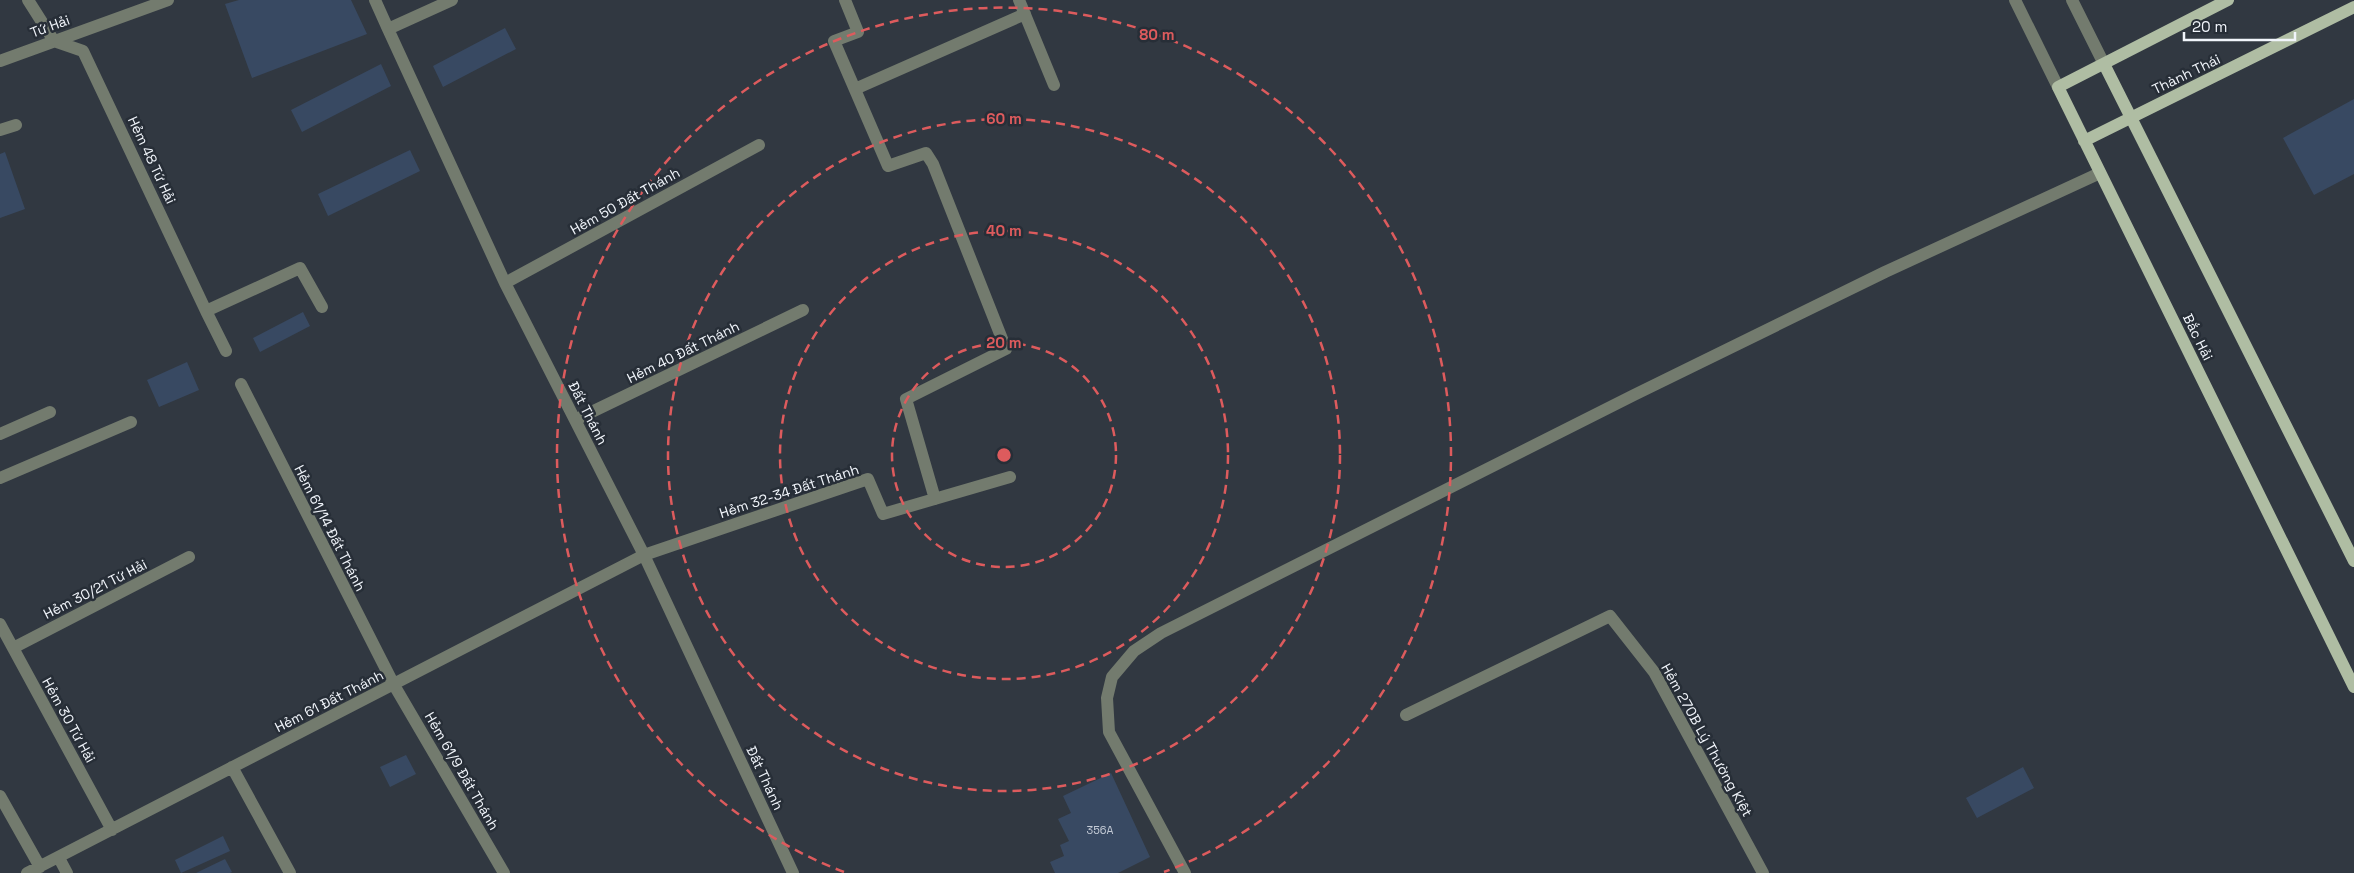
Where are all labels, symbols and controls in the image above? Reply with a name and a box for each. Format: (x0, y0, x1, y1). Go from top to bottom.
scale bar (2184, 10, 2295, 42)
street label: Tứ Hải (28, 11, 72, 41)
text: 20 m (2192, 17, 2227, 36)
text: 80 m (1139, 25, 1175, 44)
street label: Thành Thái (2149, 50, 2223, 98)
text: 60 m (986, 109, 1022, 128)
street label: Hẻm 48 Tứ Hải (124, 113, 180, 207)
street label: Hẻm 50 Đất Thánh (567, 163, 683, 239)
text: 40 m (986, 221, 1022, 240)
street label: Bắc Hải (2179, 311, 2217, 363)
street label: Hẻm 40 Đất Thánh (624, 317, 742, 387)
text: 20 m (986, 333, 1022, 352)
street label: Đất Thánh (564, 378, 612, 448)
centre of rings (995, 446, 1013, 464)
street label: Hẻm 32-34 Đất Thánh (717, 460, 861, 522)
street label: Hẻm 61/14 Đất Thánh (290, 462, 370, 594)
street label: Hẻm 30/21 Tứ Hải (40, 555, 150, 623)
street label: Hẻm 270B Lý Thường Kiệt (1657, 660, 1757, 820)
street label: Hẻm 61 Đất Thánh (272, 666, 386, 736)
street label: Hẻm 30 Tứ Hải (38, 674, 100, 766)
street label: Hẻm 61/9 Đất Thánh (421, 709, 503, 833)
street label: Đất Thánh (742, 743, 788, 813)
house number: 356A (1087, 823, 1114, 837)

